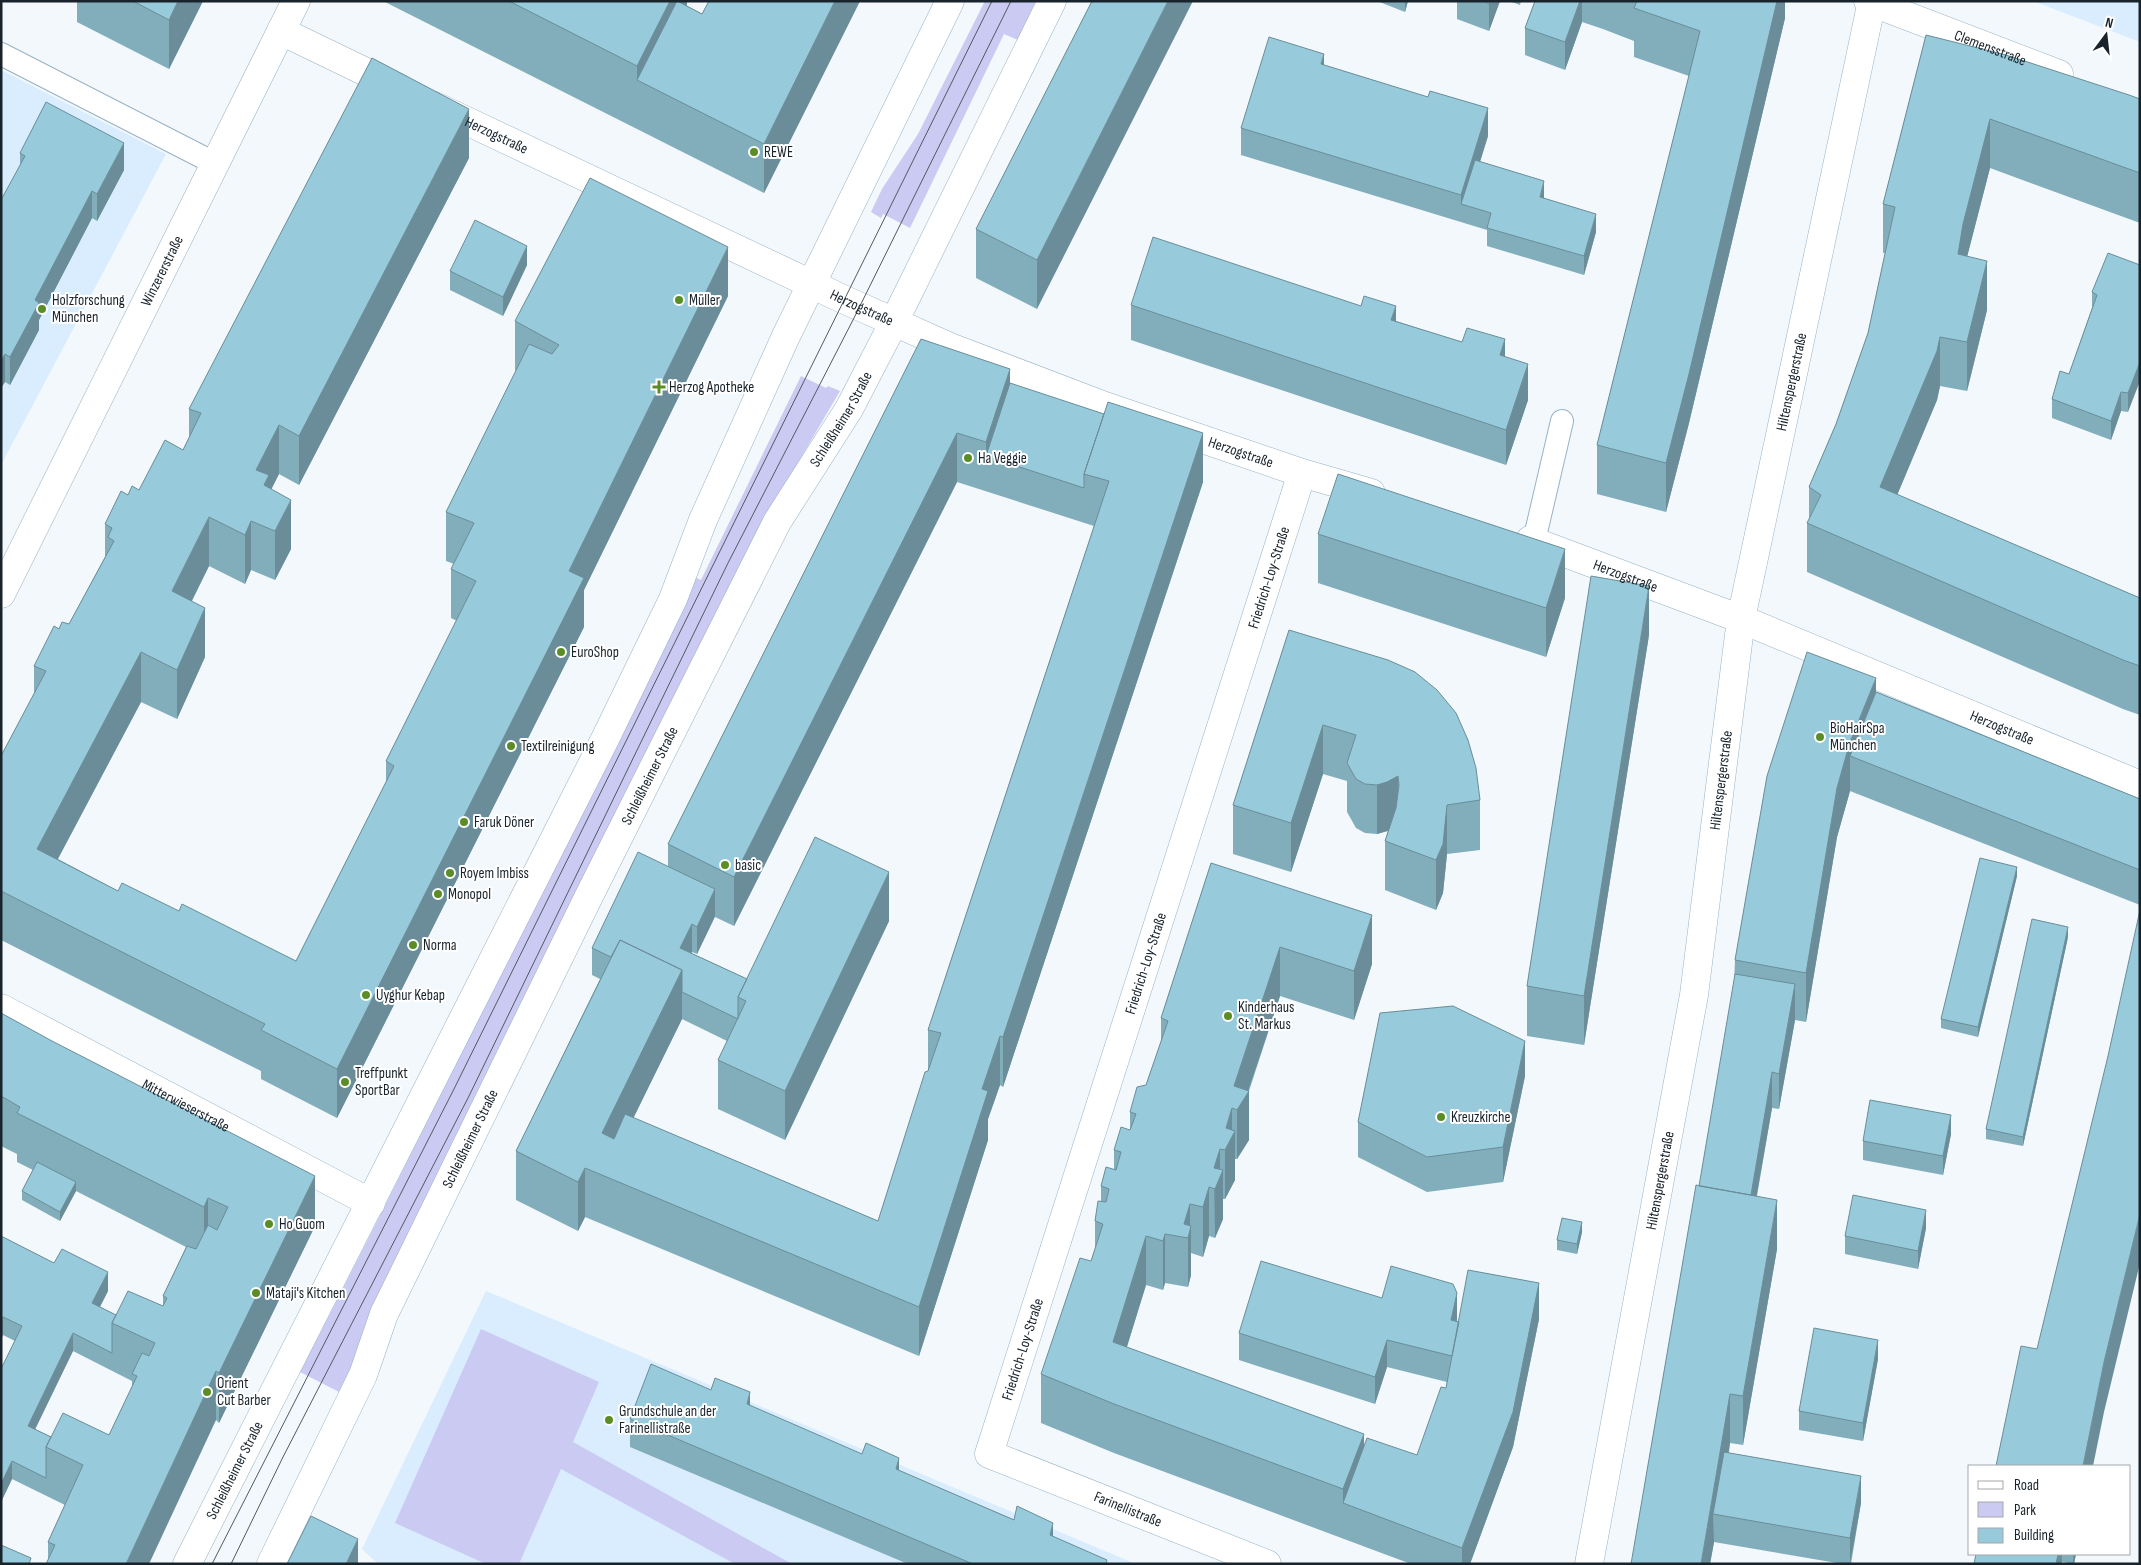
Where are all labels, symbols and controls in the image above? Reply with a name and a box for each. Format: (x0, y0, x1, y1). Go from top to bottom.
north arrow (2081, 10, 2131, 60)
text: N (2103, 14, 2115, 32)
street label: Clemensstraße (1951, 26, 2029, 71)
street label: Herzogstraße (462, 113, 531, 159)
place label: REWE (764, 143, 793, 162)
marker: REWE (748, 146, 760, 158)
street label: Winzererstraße (137, 232, 188, 310)
street label: Herzogstraße (827, 285, 896, 330)
place label: Holzforschung München (52, 291, 125, 327)
place label: Müller (689, 291, 721, 310)
marker: Müller (673, 294, 685, 306)
marker: Holzforschung München (36, 303, 48, 315)
street label: Hiltenspergerstraße (1772, 331, 1811, 433)
street label: Schleißheimer Straße (806, 368, 877, 471)
place label: Herzog Apotheke (669, 378, 754, 397)
marker: Herzog Apotheke (653, 381, 665, 393)
street label: Herzogstraße (1206, 433, 1276, 473)
place label: Ha Veggie (978, 449, 1027, 468)
marker: Ha Veggie (962, 452, 974, 464)
street label: Friedrich-Loy-Straße (1244, 524, 1294, 631)
street label: Herzogstraße (1590, 555, 1660, 597)
place label: EuroShop (571, 643, 619, 662)
marker: EuroShop (555, 646, 567, 658)
street label: Herzogstraße (1967, 706, 2037, 750)
place label: BioHairSpa München (1830, 719, 1885, 755)
street label: Schleißheimer Straße (617, 724, 683, 828)
street label: Hiltenspergerstraße (1706, 730, 1737, 831)
marker: BioHairSpa München (1814, 731, 1826, 743)
place label: Textilreinigung (521, 737, 594, 756)
marker: Textilreinigung (505, 740, 517, 752)
place label: Faruk Döner (474, 813, 535, 832)
marker: Faruk Döner (458, 816, 470, 828)
place label: basic (735, 856, 761, 875)
marker: basic (719, 859, 731, 871)
place label: Royem Imbiss (460, 864, 529, 883)
marker: Royem Imbiss (444, 867, 456, 879)
place label: Monopol (448, 885, 491, 904)
marker: Monopol (432, 888, 444, 900)
street label: Friedrich-Loy-Straße (1121, 910, 1171, 1017)
place label: Norma (423, 936, 457, 955)
marker: Norma (407, 939, 419, 951)
place label: Uyghur Kebap (376, 986, 445, 1005)
marker: Uyghur Kebap (360, 989, 372, 1001)
place label: Kinderhaus St. Markus (1238, 998, 1294, 1034)
marker: Kinderhaus St. Markus (1222, 1010, 1234, 1022)
place label: Treffpunkt SportBar (355, 1064, 408, 1100)
street label: Mitterwieserstraße (139, 1075, 233, 1137)
marker: Treffpunkt SportBar (339, 1076, 351, 1088)
street label: Schleißheimer Straße (438, 1086, 503, 1191)
place label: Kreuzkirche (1451, 1108, 1511, 1127)
marker: Kreuzkirche (1435, 1111, 1447, 1123)
street label: Hiltenspergerstraße (1642, 1130, 1679, 1231)
place label: Ho Guom (279, 1215, 325, 1234)
marker: Ho Guom (263, 1218, 275, 1230)
place label: Mataji's Kitchen (266, 1284, 346, 1303)
marker: Mataji's Kitchen (250, 1287, 262, 1299)
street label: Friedrich-Loy-Straße (998, 1296, 1048, 1403)
place label: Orient Cut Barber (217, 1374, 272, 1410)
marker: Orient Cut Barber (201, 1386, 213, 1398)
place label: Grundschule an der Farinellistraße (619, 1402, 717, 1438)
marker: Grundschule an der Farinellistraße (603, 1414, 615, 1426)
street label: Schleißheimer Straße (202, 1418, 268, 1523)
legend (1968, 1465, 2131, 1555)
text: Road (2014, 1476, 2039, 1495)
street label: Farinellistraße (1091, 1487, 1165, 1532)
text: Park (2014, 1501, 2036, 1520)
text: Building (2014, 1526, 2054, 1545)

